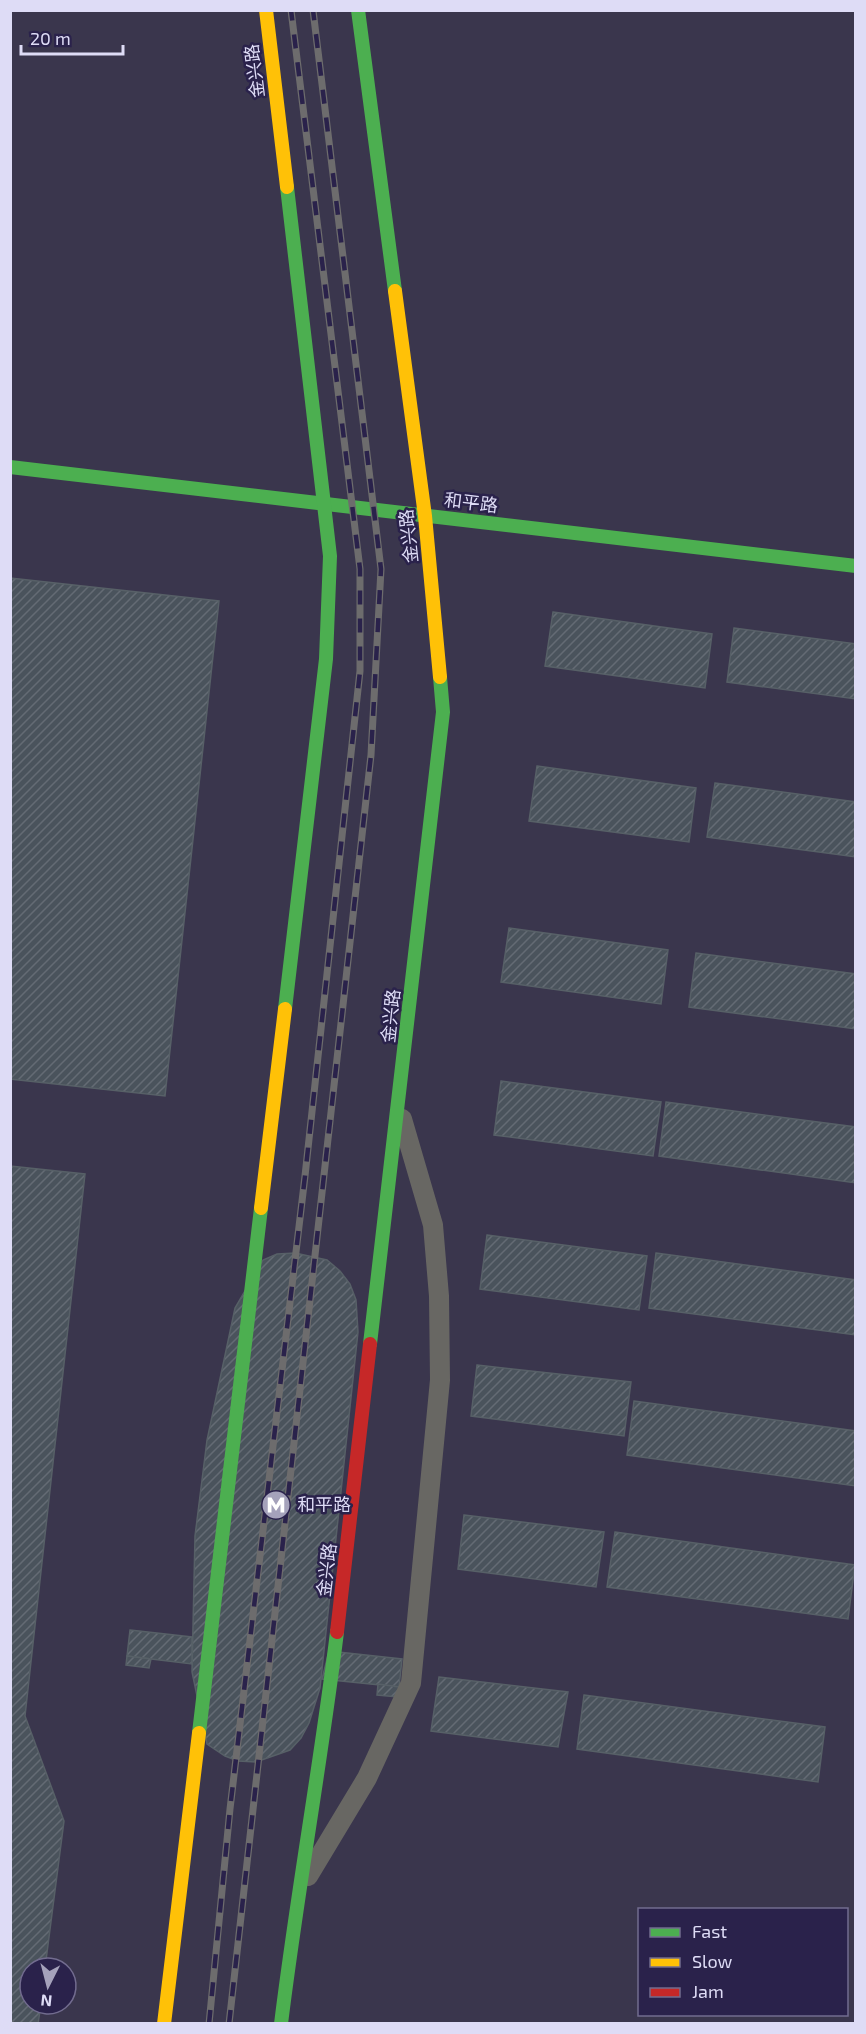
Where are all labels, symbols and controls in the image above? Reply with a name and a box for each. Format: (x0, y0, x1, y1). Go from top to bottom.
scale bar (21, 18, 123, 56)
text: 20 m (30, 27, 71, 49)
street label: 金兴路 (240, 43, 268, 99)
street label: 和平路 (443, 488, 499, 516)
street label: 金兴路 (394, 508, 422, 564)
street label: 金兴路 (376, 988, 404, 1044)
metro station icon: 和平路 (260, 1489, 292, 1521)
place label: 和平路 (297, 1493, 351, 1515)
street label: 金兴路 (312, 1542, 340, 1598)
legend (638, 1908, 848, 2016)
text: Fast (692, 1920, 727, 1942)
text: Slow (692, 1950, 733, 1972)
north arrow (18, 1956, 78, 2016)
text: Jam (692, 1980, 724, 2002)
text: N (40, 1991, 53, 2011)

